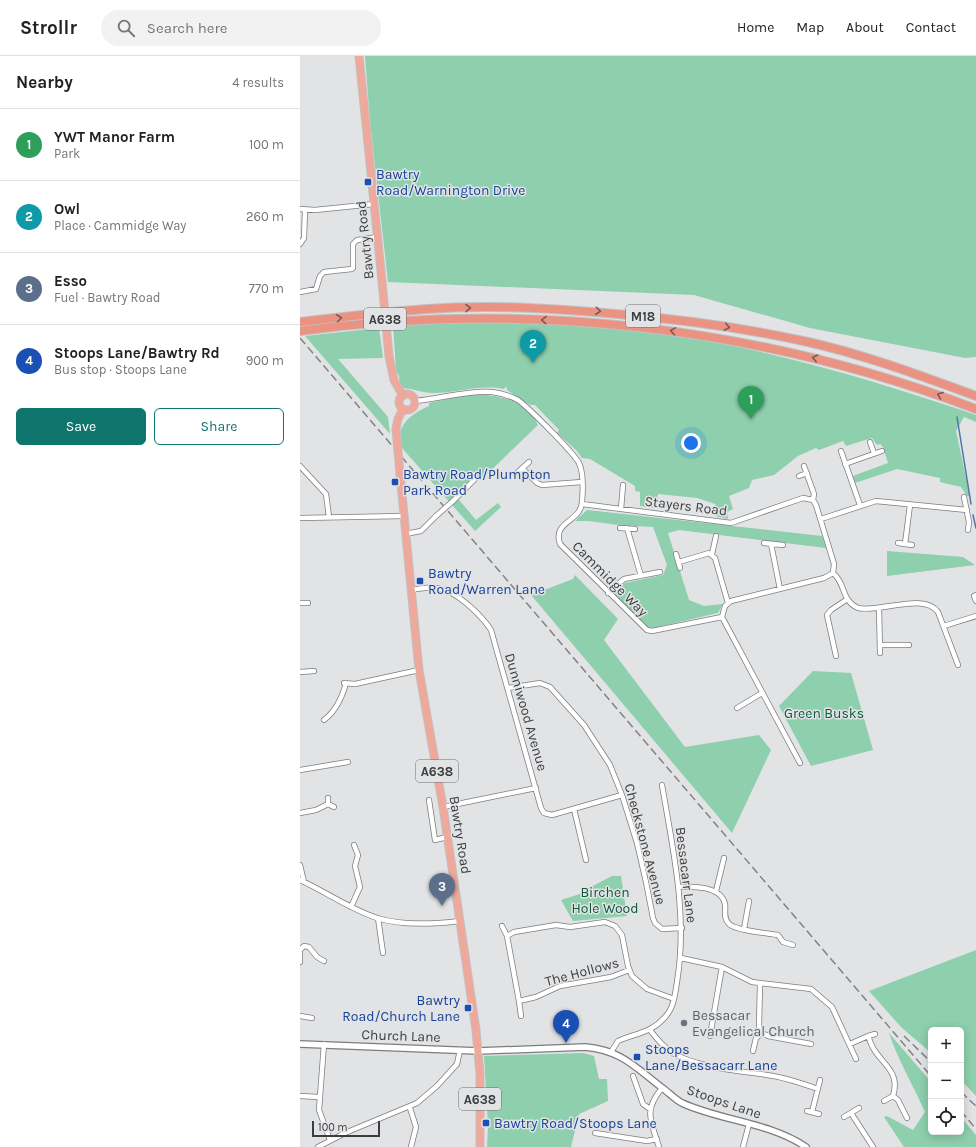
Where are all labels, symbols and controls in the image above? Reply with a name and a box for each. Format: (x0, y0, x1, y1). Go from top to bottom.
search box (101, 10, 381, 46)
text: Strollr (20, 17, 77, 39)
icon: search (115, 17, 137, 39)
text: Search here (147, 19, 228, 37)
text: Home (737, 19, 774, 36)
text: Map (796, 19, 824, 36)
text: About (846, 19, 884, 36)
text: Contact (906, 19, 956, 36)
text: Nearby (16, 72, 73, 92)
text: 4 results (232, 75, 284, 90)
text: YWT Manor Farm (54, 128, 175, 146)
text: 1 (27, 137, 31, 152)
text: 100 m (249, 137, 284, 152)
text: Park (54, 146, 80, 161)
place label: Bawtry Road/Warnington Drive (376, 166, 525, 199)
marker: Bawtry Road/Warnington Drive (363, 177, 373, 187)
text: Owl (54, 200, 80, 218)
street label: Bawtry Road (352, 200, 378, 280)
text: 2 (25, 209, 33, 224)
text: 260 m (246, 209, 284, 224)
text: Place · Cammidge Way (54, 218, 186, 233)
text: Esso (54, 272, 87, 290)
text: 3 (25, 281, 33, 296)
text: 770 m (249, 281, 284, 296)
text: Fuel · Bawtry Road (54, 290, 161, 305)
one-way arrow (465, 304, 471, 312)
road number: M18 (626, 305, 660, 327)
one-way arrow (595, 307, 601, 316)
road number: A638 (364, 308, 406, 330)
one-way arrow (336, 314, 342, 323)
one-way arrow (541, 316, 547, 324)
one-way arrow (724, 322, 730, 330)
one-way arrow (670, 327, 677, 336)
pin: 2 (520, 330, 546, 363)
text: Stoops Lane/Bawtry Rd (54, 344, 220, 362)
text: 4 (25, 353, 33, 368)
text: 900 m (246, 353, 284, 368)
one-way arrow (812, 355, 818, 363)
text: Bus stop · Stoops Lane (54, 362, 187, 377)
pin: 1 (738, 386, 764, 419)
one-way arrow (936, 391, 943, 399)
button: Save (16, 408, 146, 445)
button: Share (154, 408, 284, 445)
your location (681, 433, 701, 453)
place label: Bawtry Road/Plumpton Park Road (403, 466, 551, 499)
marker: Bawtry Road/Plumpton Park Road (390, 477, 400, 487)
street label: Stayers Road (644, 492, 728, 520)
street label: Cammidge Way (569, 538, 652, 621)
place label: Bawtry Road/Warren Lane (428, 565, 545, 598)
marker: Bawtry Road/Warren Lane (415, 576, 425, 586)
street label: Dunniwood Avenue (501, 651, 551, 773)
park label: Green Busks (784, 705, 864, 722)
road number: A638 (416, 760, 458, 782)
street label: Checkstone Avenue (621, 782, 669, 906)
street label: Bawtry Road (445, 795, 475, 875)
street label: Bessacarr Lane (672, 826, 700, 924)
pin: 3 (429, 873, 455, 906)
park label: Birchen Hole Wood (571, 884, 639, 917)
street label: The Hollows (543, 954, 621, 990)
place label: Bawtry Road/Church Lane (342, 992, 460, 1025)
marker: Bawtry Road/Church Lane (463, 1003, 473, 1013)
place label: Bessacar Evangelical Church (692, 1007, 815, 1040)
pin: 4 (553, 1010, 579, 1043)
marker: Bessacar Evangelical Church (679, 1018, 689, 1028)
street label: Church Lane (361, 1026, 441, 1046)
map controls (928, 1027, 964, 1135)
button: + (928, 1027, 964, 1063)
place label: Stoops Lane/Bessacarr Lane (645, 1041, 778, 1074)
marker: Stoops Lane/Bessacarr Lane (632, 1052, 642, 1062)
button: − (928, 1063, 964, 1099)
street label: Stoops Lane (684, 1081, 764, 1123)
road number: A638 (459, 1088, 501, 1110)
button: locate (928, 1099, 964, 1135)
place label: Bawtry Road/Stoops Lane (494, 1115, 657, 1132)
marker: Bawtry Road/Stoops Lane (481, 1118, 491, 1128)
scale bar (312, 1119, 380, 1138)
text: 100 m (318, 1121, 348, 1134)

